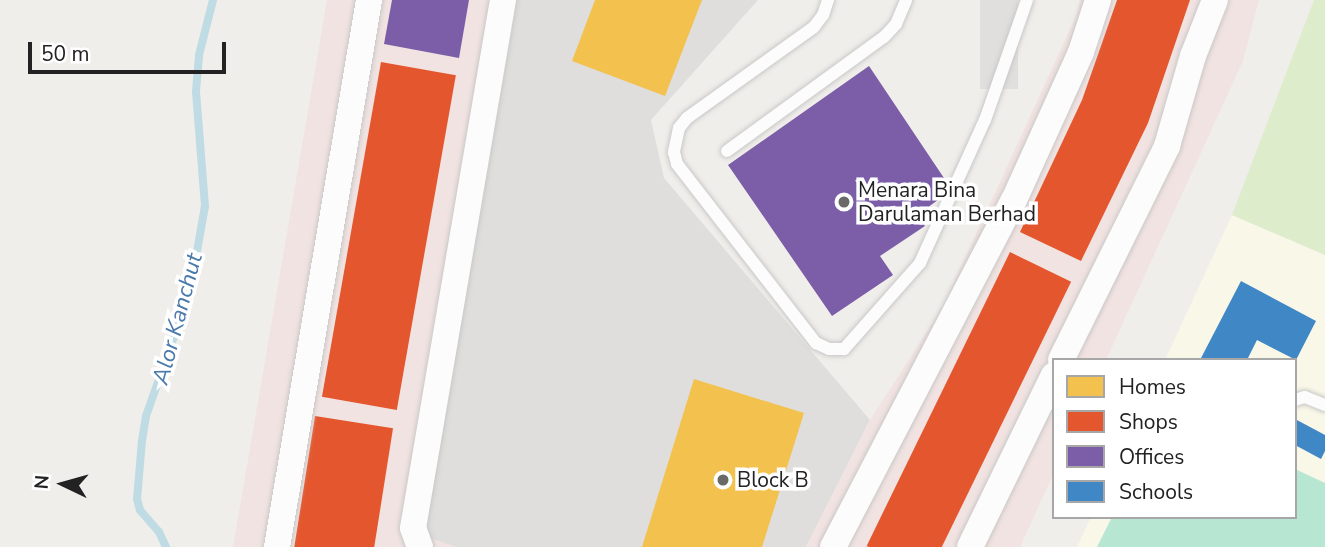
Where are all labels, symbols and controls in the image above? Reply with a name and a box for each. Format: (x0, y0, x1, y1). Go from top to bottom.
scale bar (32, 28, 229, 72)
text: 50 m (41, 40, 90, 68)
place label: Menara Bina Darulaman Berhad (858, 177, 1036, 227)
marker: Menara Bina Darulaman Berhad (836, 194, 852, 210)
water label: Alor Kanchut (147, 250, 209, 388)
legend (1052, 358, 1297, 519)
text: Homes (1119, 373, 1186, 401)
text: Shops (1119, 408, 1178, 436)
text: Offices (1119, 443, 1184, 471)
north arrow (28, 449, 98, 519)
place label: Block B (737, 467, 809, 493)
marker: Block B (715, 472, 731, 488)
text: N (29, 474, 56, 490)
text: Schools (1119, 478, 1193, 506)

